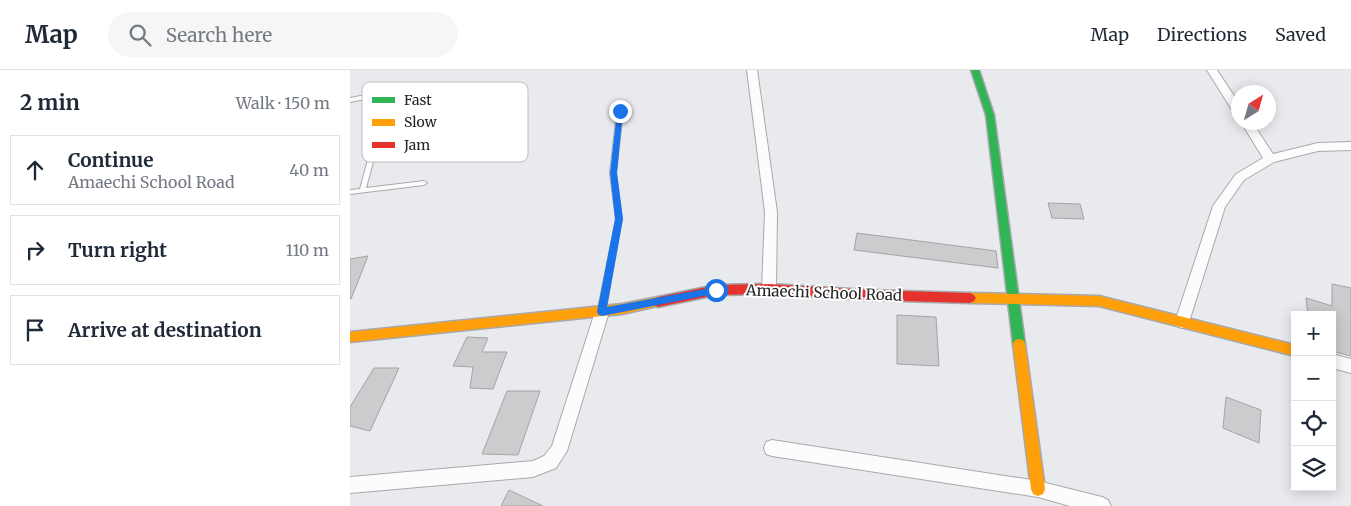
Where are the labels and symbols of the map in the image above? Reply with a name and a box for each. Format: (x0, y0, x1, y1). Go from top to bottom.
legend (362, 82, 528, 162)
north arrow (1231, 85, 1276, 130)
text: Fast (404, 91, 432, 109)
route end (609, 100, 632, 123)
text: Slow (404, 113, 437, 131)
text: Jam (403, 136, 430, 154)
route start (705, 279, 728, 302)
street label: Amaechi School Road (745, 280, 902, 305)

